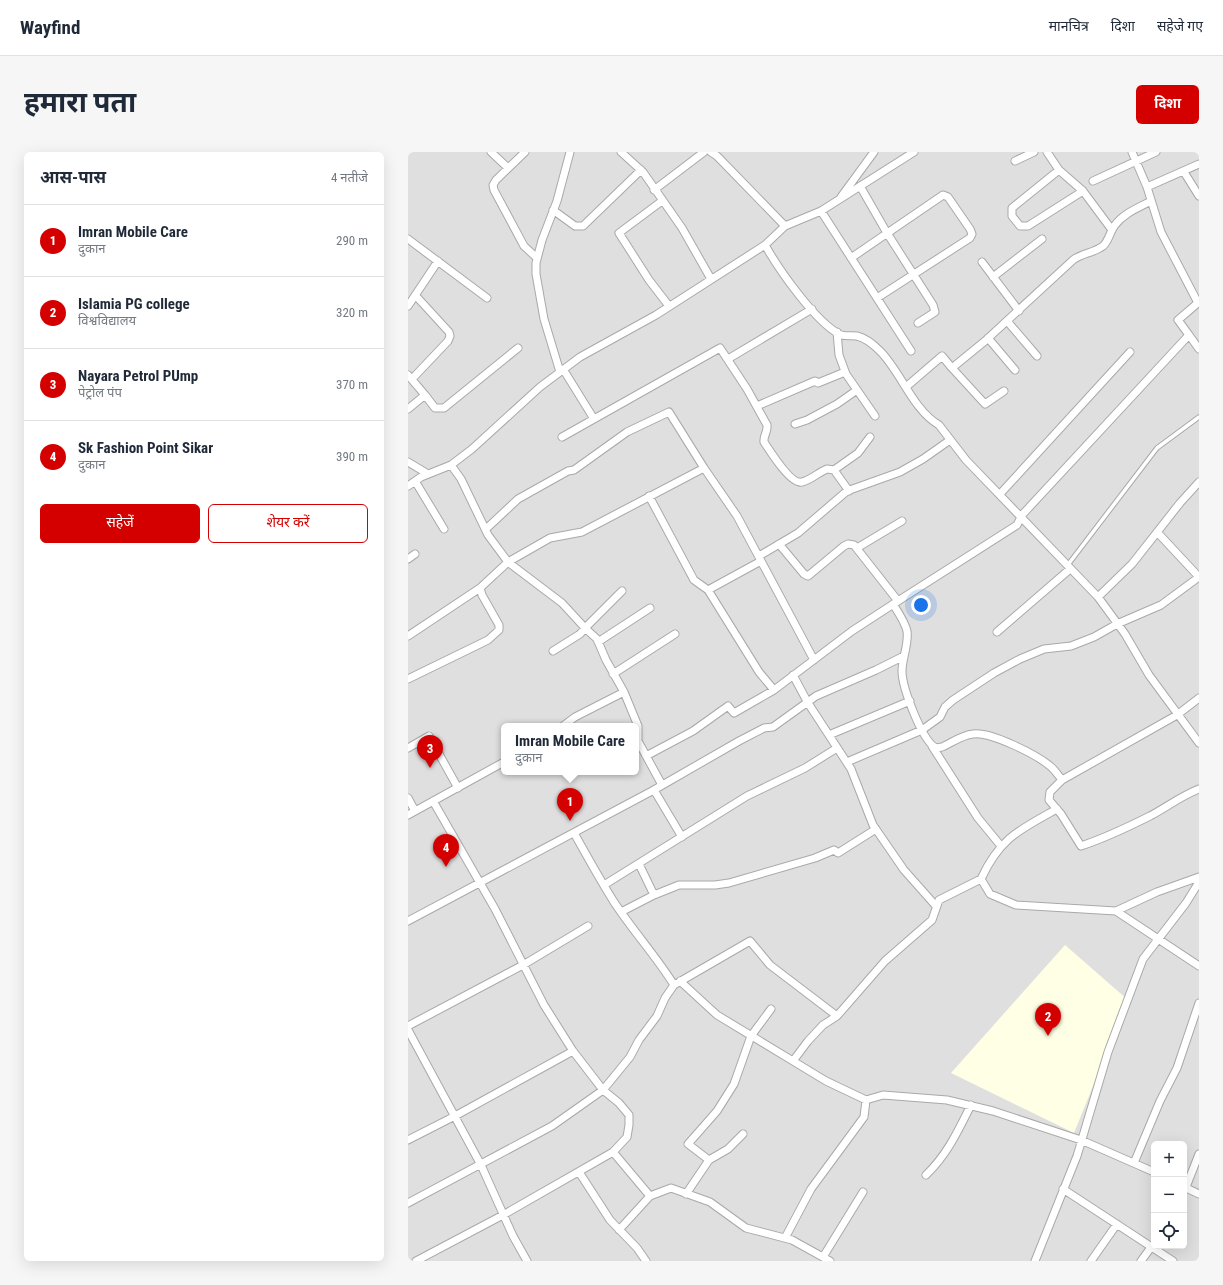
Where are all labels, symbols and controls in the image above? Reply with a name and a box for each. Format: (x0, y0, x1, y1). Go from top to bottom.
text: Wayfind (20, 16, 80, 39)
text: मानचित्र (1049, 18, 1089, 34)
text: दिशा (1111, 18, 1135, 34)
text: सहेजे गए (1157, 18, 1203, 34)
button: दिशा (1136, 85, 1199, 124)
text: हमारा पता (24, 86, 136, 119)
text: आस-पास (40, 167, 106, 187)
text: 4 नतीजे (331, 170, 368, 185)
text: Imran Mobile Care (78, 223, 188, 241)
text: 1 (50, 233, 56, 248)
text: 290 m (336, 233, 368, 248)
text: दुकान (78, 241, 105, 256)
text: Islamia PG college (78, 295, 190, 313)
text: 2 (50, 305, 56, 320)
text: 320 m (336, 305, 368, 320)
text: विश्वविद्यालय (78, 313, 136, 328)
text: Nayara Petrol PUmp (78, 367, 198, 385)
text: 3 (50, 377, 56, 392)
text: 370 m (336, 377, 368, 392)
text: पेट्रोल पंप (78, 385, 122, 400)
text: Sk Fashion Point Sikar (78, 439, 213, 457)
text: 4 (50, 449, 56, 464)
text: 390 m (336, 449, 368, 464)
text: दुकान (78, 457, 105, 472)
button: सहेजें (40, 504, 200, 543)
button: शेयर करें (208, 504, 368, 543)
your location (911, 595, 931, 615)
popup (501, 723, 639, 775)
text: Imran Mobile Care (515, 732, 625, 750)
pin: 3 (417, 735, 443, 768)
text: दुकान (515, 750, 543, 765)
pin: 1 (557, 788, 583, 821)
pin: 4 (433, 834, 459, 867)
pin: 2 (1035, 1003, 1061, 1036)
map controls (1151, 1141, 1187, 1249)
button: + (1151, 1141, 1187, 1177)
button: − (1151, 1177, 1187, 1213)
button: locate (1151, 1213, 1187, 1249)

